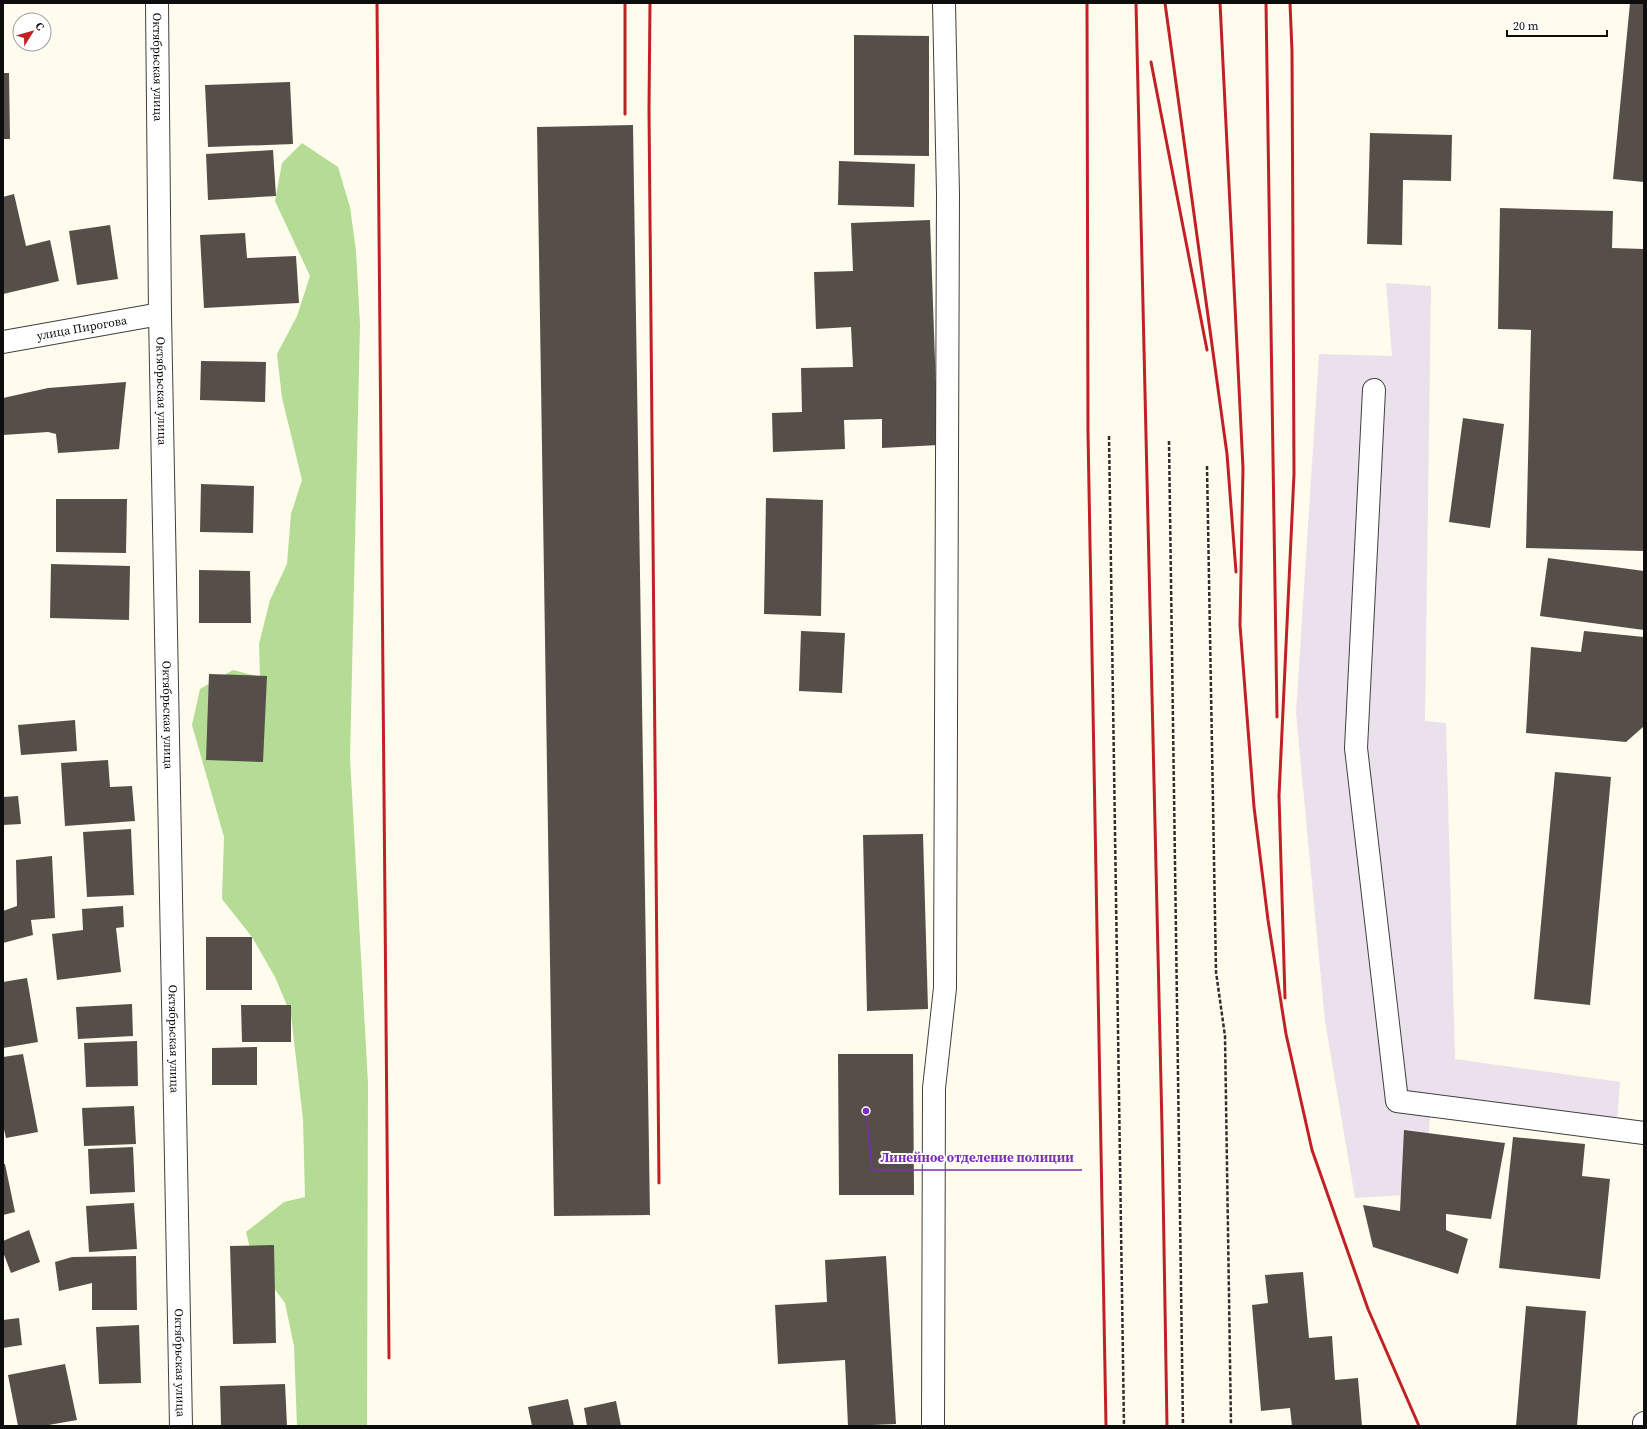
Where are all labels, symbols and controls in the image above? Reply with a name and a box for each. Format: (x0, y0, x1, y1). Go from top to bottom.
north arrow (12, 12, 52, 52)
scale bar (1507, 12, 1607, 38)
street label: Октябрьская улица (149, 13, 166, 122)
text: 20 m (1513, 18, 1539, 34)
text: С (32, 19, 48, 34)
street label: улица Пирогова (35, 312, 129, 344)
street label: Октябрьская улица (152, 337, 170, 446)
street label: Октябрьская улица (159, 661, 177, 770)
street label: Октябрьская улица (165, 984, 183, 1094)
callout: Линейное отделение полиции (872, 1145, 1082, 1170)
text: Линейное отделение полиции (880, 1149, 1074, 1166)
street label: Октябрьская улица (171, 1308, 189, 1418)

